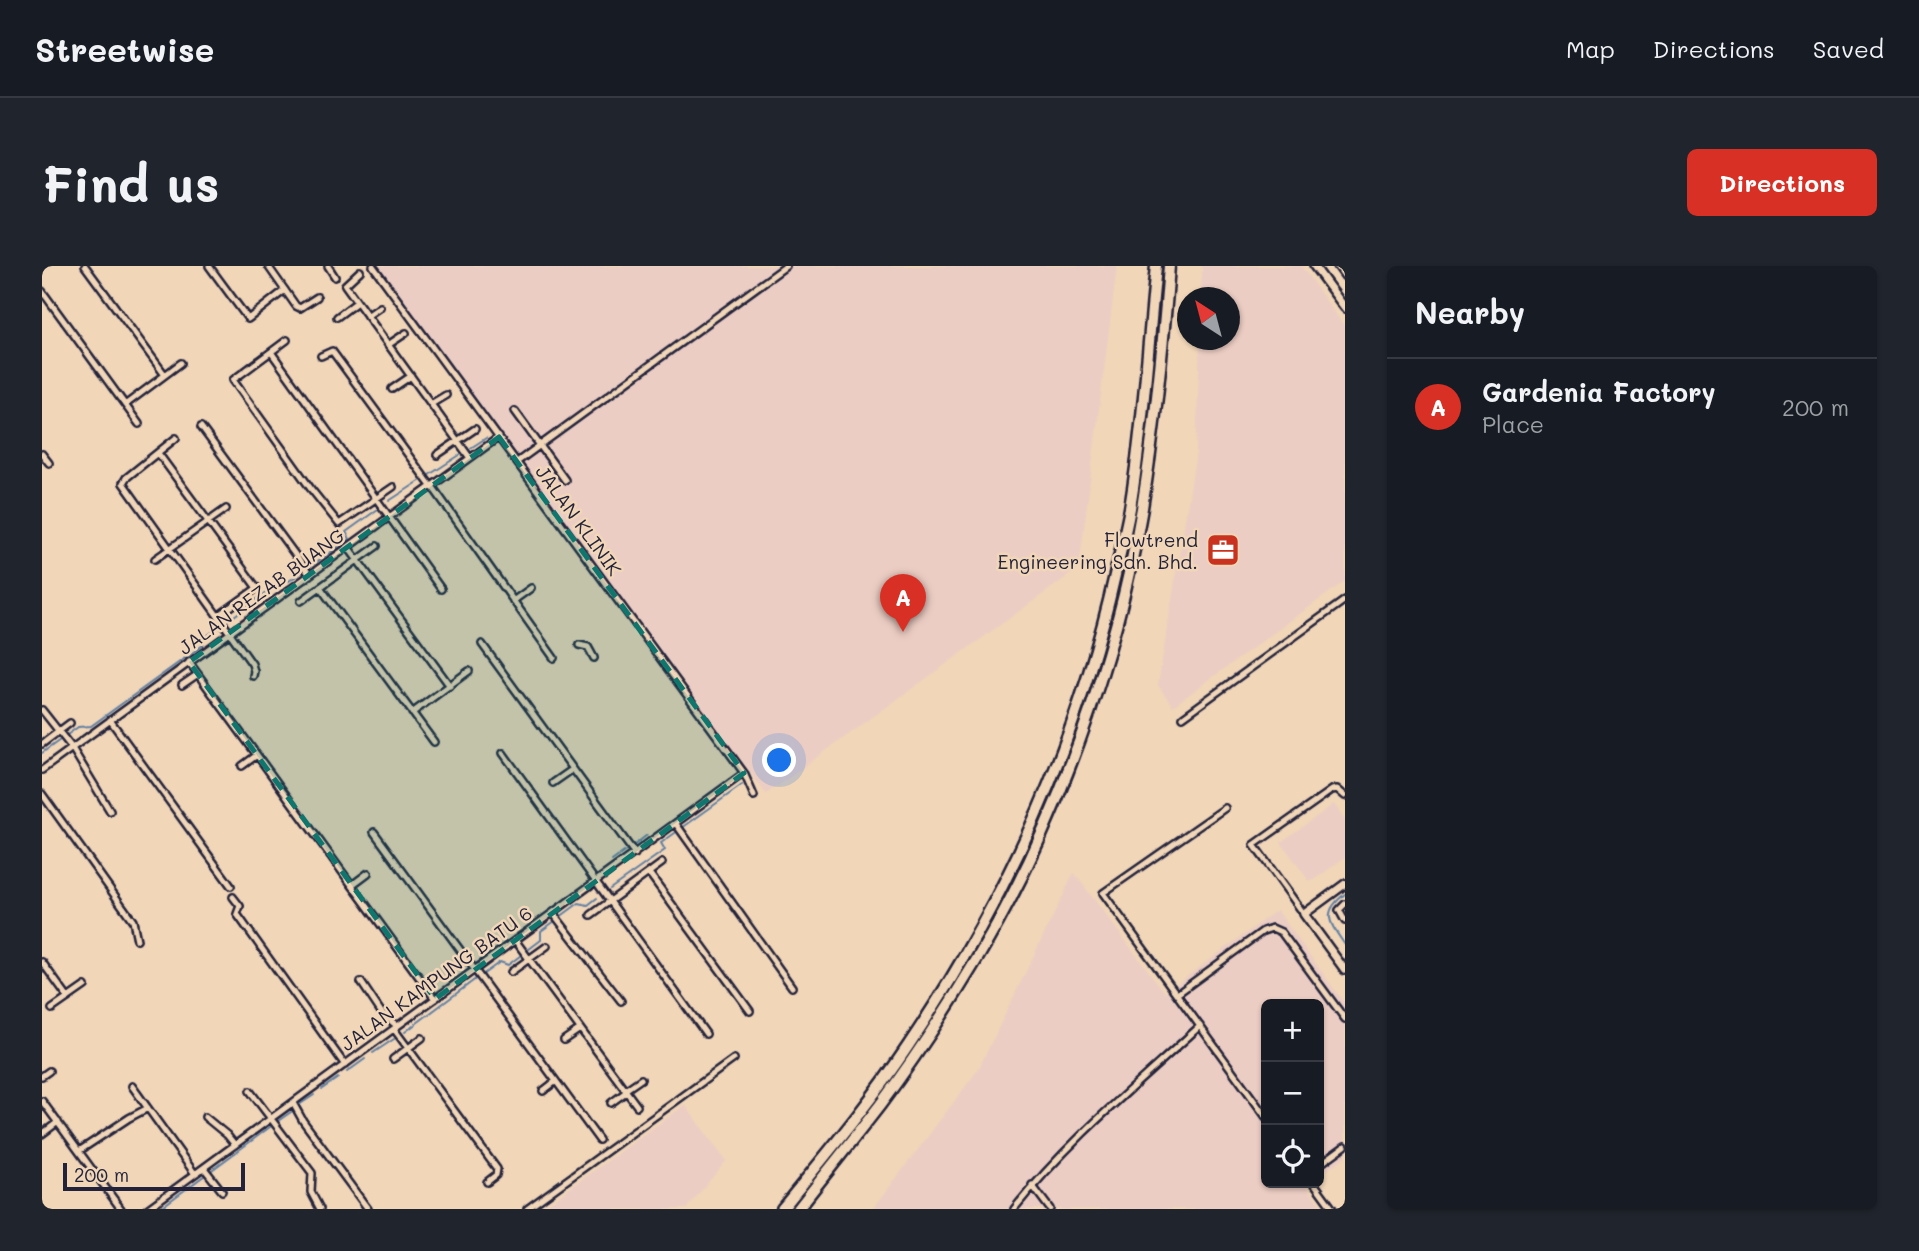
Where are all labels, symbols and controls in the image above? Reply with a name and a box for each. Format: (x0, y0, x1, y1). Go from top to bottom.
text: Streetwise (35, 27, 214, 70)
text: Map (1566, 33, 1615, 64)
text: Directions (1653, 33, 1775, 64)
text: Saved (1813, 33, 1884, 64)
button: Directions (1687, 149, 1877, 216)
text: Find us (42, 151, 220, 214)
north arrow (1177, 287, 1240, 350)
text: Nearby (1415, 292, 1525, 332)
text: Gardenia Factory (1482, 375, 1716, 409)
text: A (1430, 392, 1446, 422)
text: 200 m (1782, 392, 1849, 422)
text: Place (1482, 409, 1544, 439)
street label: JALAN KLINIK (531, 460, 628, 581)
street label: JALAN REZAB BUANG (173, 522, 349, 660)
place label: Flowtrend Engineering Sdn. Bhd. (998, 527, 1198, 574)
office icon: Flowtrend Engineering Sdn. Bhd. (1204, 531, 1242, 569)
pin: A (880, 574, 926, 632)
your location (762, 743, 796, 777)
street label: JALAN KAMPUNG BATU 6 (335, 900, 537, 1056)
map controls (1261, 999, 1324, 1188)
button: + (1261, 999, 1324, 1062)
button: − (1261, 1062, 1324, 1125)
button: locate (1261, 1125, 1324, 1188)
scale bar (63, 1160, 245, 1192)
text: 200 m (74, 1162, 129, 1187)

